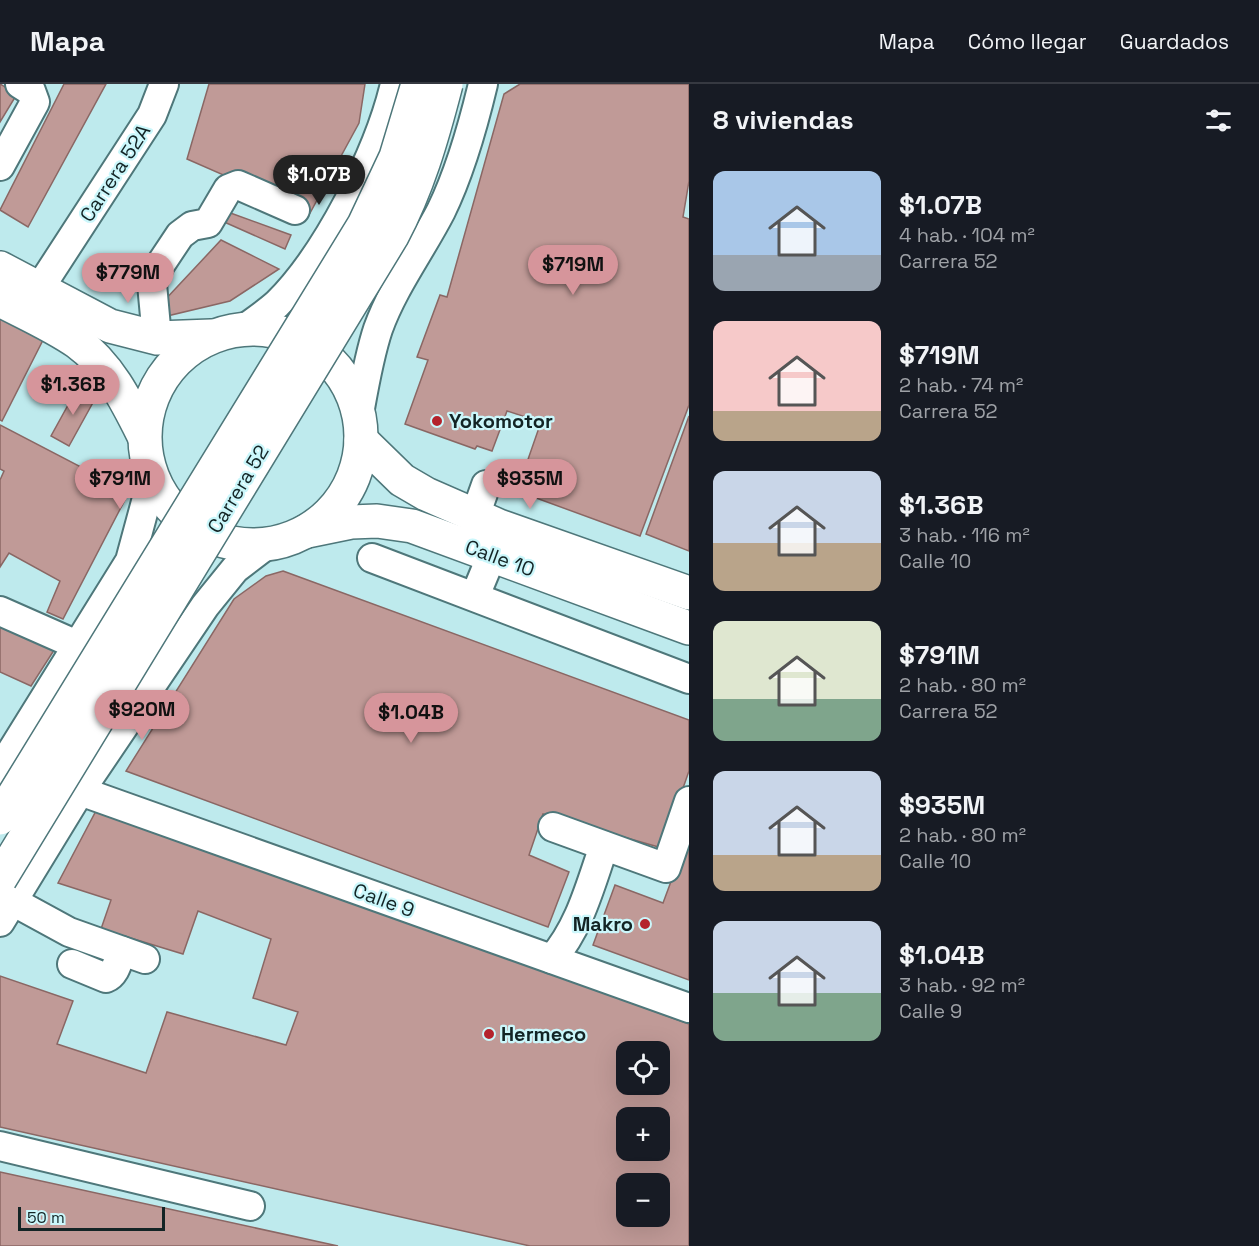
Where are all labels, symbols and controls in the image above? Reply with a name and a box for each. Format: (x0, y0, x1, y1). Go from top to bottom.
text: Mapa (30, 23, 105, 59)
text: Mapa (879, 28, 935, 55)
text: Cómo llegar (968, 28, 1087, 55)
text: Guardados (1120, 28, 1229, 55)
text: 8 viviendas (713, 103, 854, 137)
icon: filters (1202, 104, 1235, 137)
street label: Carrera 52A (74, 119, 156, 227)
pin: $1.07B (270, 155, 368, 206)
text: $1.07B (287, 161, 351, 187)
text: $1.07B (899, 188, 982, 222)
icon: home (761, 195, 833, 267)
text: 4 hab. · 104 m² (899, 222, 1035, 248)
pin: $719M (531, 245, 615, 296)
text: Carrera 52 (899, 248, 998, 274)
text: $719M (542, 251, 604, 277)
pin: $779M (86, 253, 170, 304)
text: $779M (96, 259, 160, 285)
text: $719M (899, 338, 980, 372)
icon: home (761, 345, 833, 417)
pin: $1.36B (24, 365, 122, 416)
text: $1.36B (41, 371, 105, 397)
text: 2 hab. · 74 m² (899, 372, 1023, 398)
text: Carrera 52 (899, 398, 998, 424)
place label: Yokomotor (449, 408, 553, 434)
marker: Yokomotor (430, 414, 444, 428)
street label: Carrera 52 (201, 440, 275, 538)
pin: $791M (78, 459, 162, 510)
pin: $935M (488, 459, 572, 510)
text: $791M (89, 465, 151, 491)
text: $935M (497, 465, 563, 491)
text: $1.36B (899, 488, 983, 522)
icon: home (761, 495, 833, 567)
text: 3 hab. · 116 m² (899, 522, 1030, 548)
street label: Calle 10 (462, 533, 538, 583)
text: Calle 10 (899, 548, 971, 574)
text: $791M (899, 638, 980, 672)
icon: home (761, 645, 833, 717)
text: 2 hab. · 80 m² (899, 672, 1026, 698)
pin: $920M (100, 690, 184, 741)
pin: $1.04B (362, 693, 460, 744)
text: $920M (109, 696, 175, 722)
text: Carrera 52 (899, 698, 998, 724)
text: $1.04B (378, 699, 444, 725)
text: $935M (899, 788, 985, 822)
icon: home (761, 795, 833, 867)
text: 2 hab. · 80 m² (899, 822, 1026, 848)
text: Calle 10 (899, 848, 971, 874)
street label: Calle 9 (350, 877, 418, 923)
place label: Makro (573, 911, 633, 937)
marker: Makro (638, 917, 652, 931)
text: $1.04B (899, 938, 985, 972)
icon: home (761, 945, 833, 1017)
text: 3 hab. · 92 m² (899, 972, 1025, 998)
text: Calle 9 (899, 998, 962, 1024)
place label: Hermeco (501, 1021, 586, 1047)
marker: Hermeco (482, 1027, 496, 1041)
map controls (616, 1041, 670, 1227)
button: locate (616, 1041, 670, 1095)
button: + (616, 1107, 670, 1161)
button: − (616, 1173, 670, 1227)
scale bar (18, 1204, 165, 1232)
text: 50 m (27, 1207, 65, 1228)

